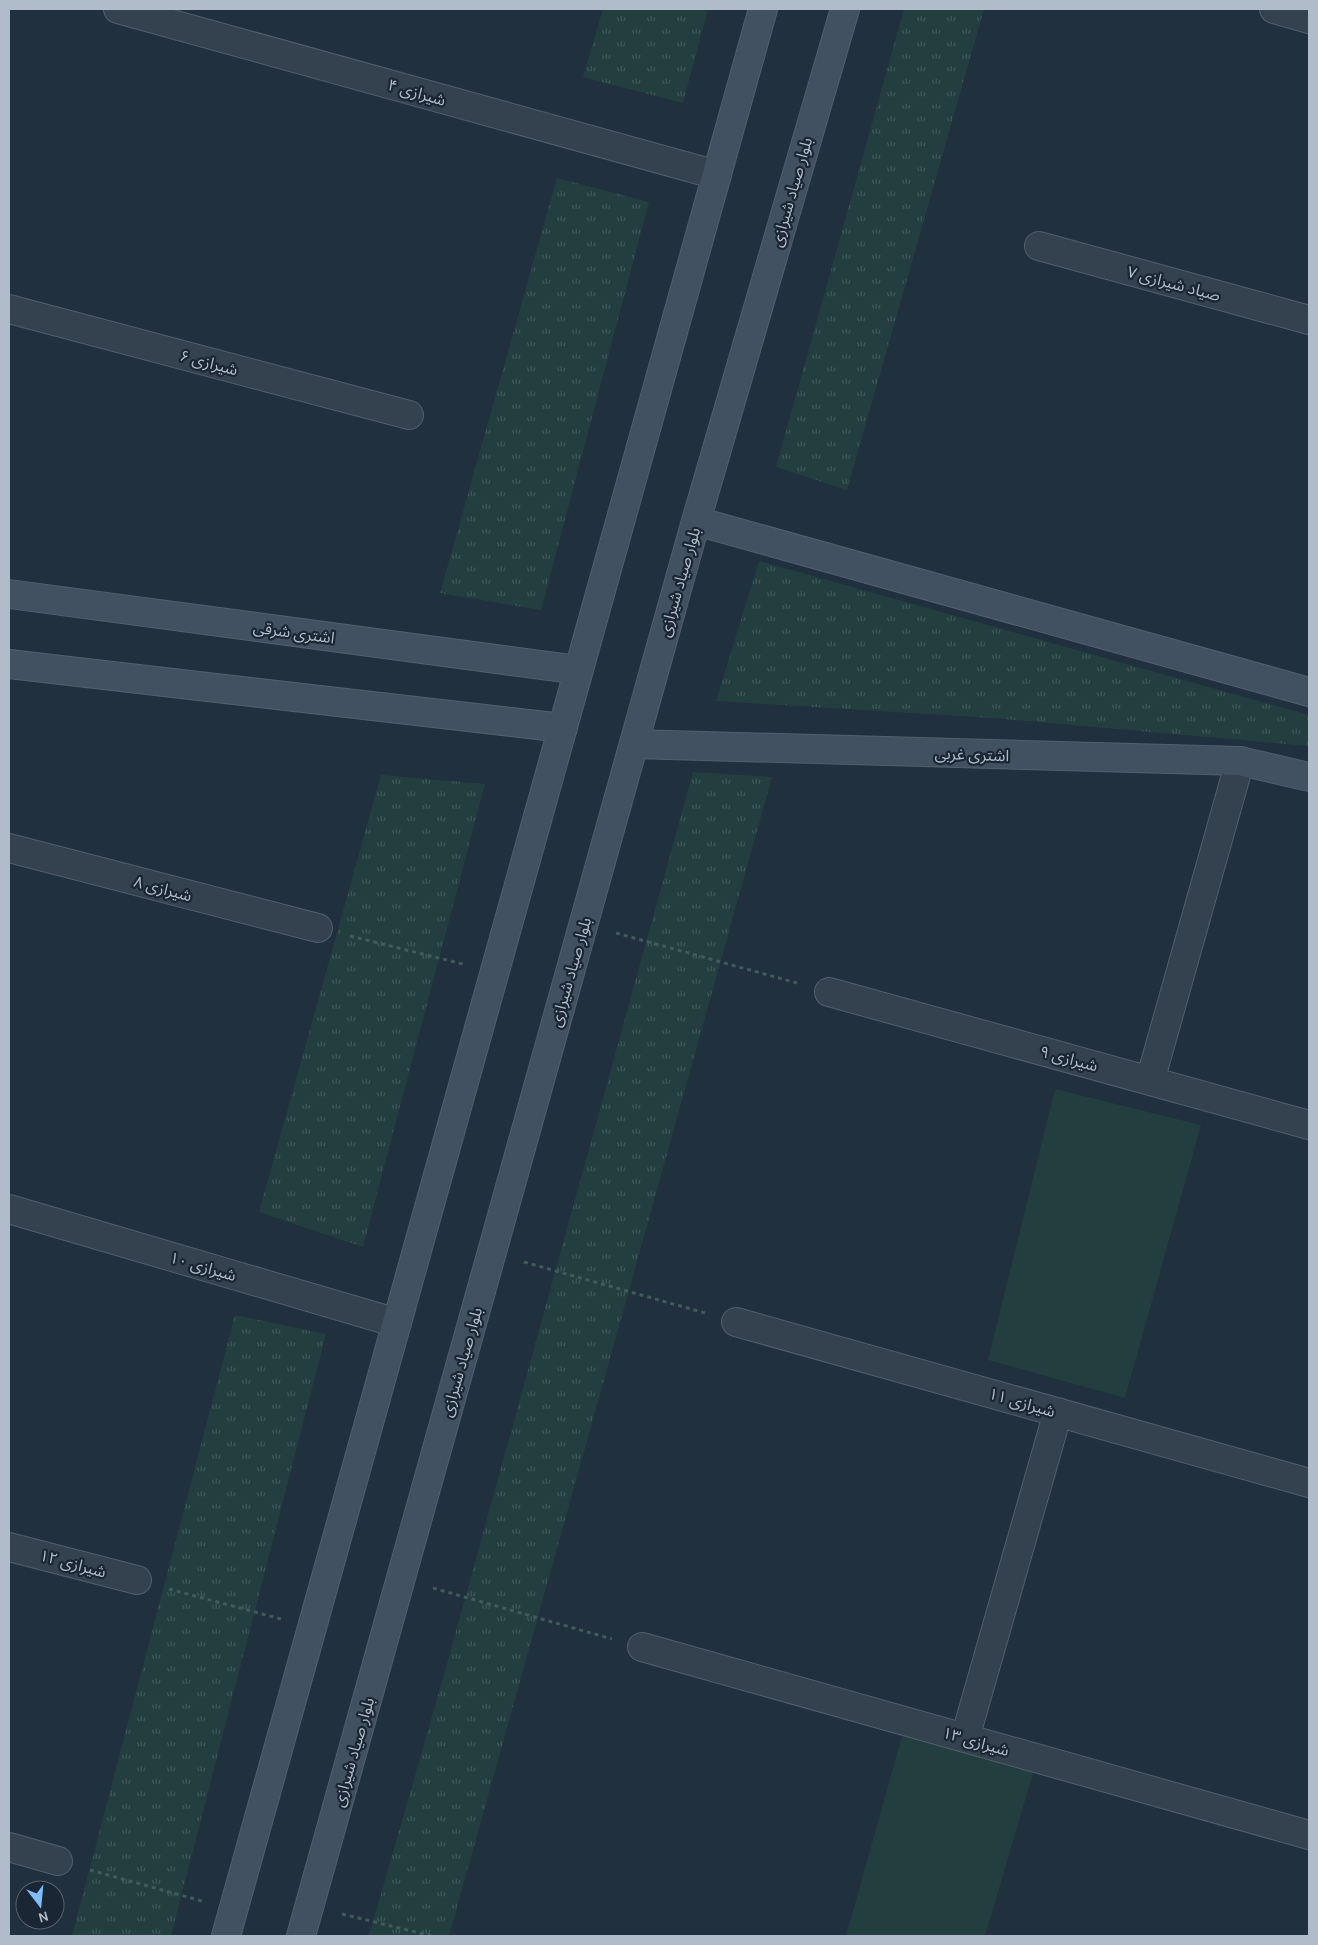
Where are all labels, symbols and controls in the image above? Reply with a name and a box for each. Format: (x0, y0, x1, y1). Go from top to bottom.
street label: شیرازی ۴ (386, 75, 448, 110)
street label: بلوار صیاد شیرازی (767, 135, 816, 249)
street label: صیاد شیرازی ۷ (1125, 262, 1223, 305)
street label: شیرازی ۶ (178, 346, 240, 379)
street label: بلوار صیاد شیرازی (655, 525, 704, 639)
street label: اشتری شرقی (252, 617, 336, 648)
street label: اشتری غربی (934, 744, 1010, 765)
street label: شیرازی ۸ (132, 872, 194, 905)
street label: بلوار صیاد شیرازی (546, 915, 595, 1029)
street label: شیرازی ۹ (1038, 1042, 1100, 1075)
street label: شیرازی ۱۰ (167, 1248, 238, 1285)
street label: بلوار صیاد شیرازی (437, 1305, 486, 1419)
street label: شیرازی ۱۱ (986, 1384, 1057, 1421)
street label: شیرازی ۱۲ (37, 1545, 108, 1582)
street label: بلوار صیاد شیرازی (329, 1695, 378, 1809)
street label: شیرازی ۱۳ (940, 1723, 1011, 1760)
north arrow (15, 1880, 65, 1930)
text: N (36, 1907, 51, 1927)

